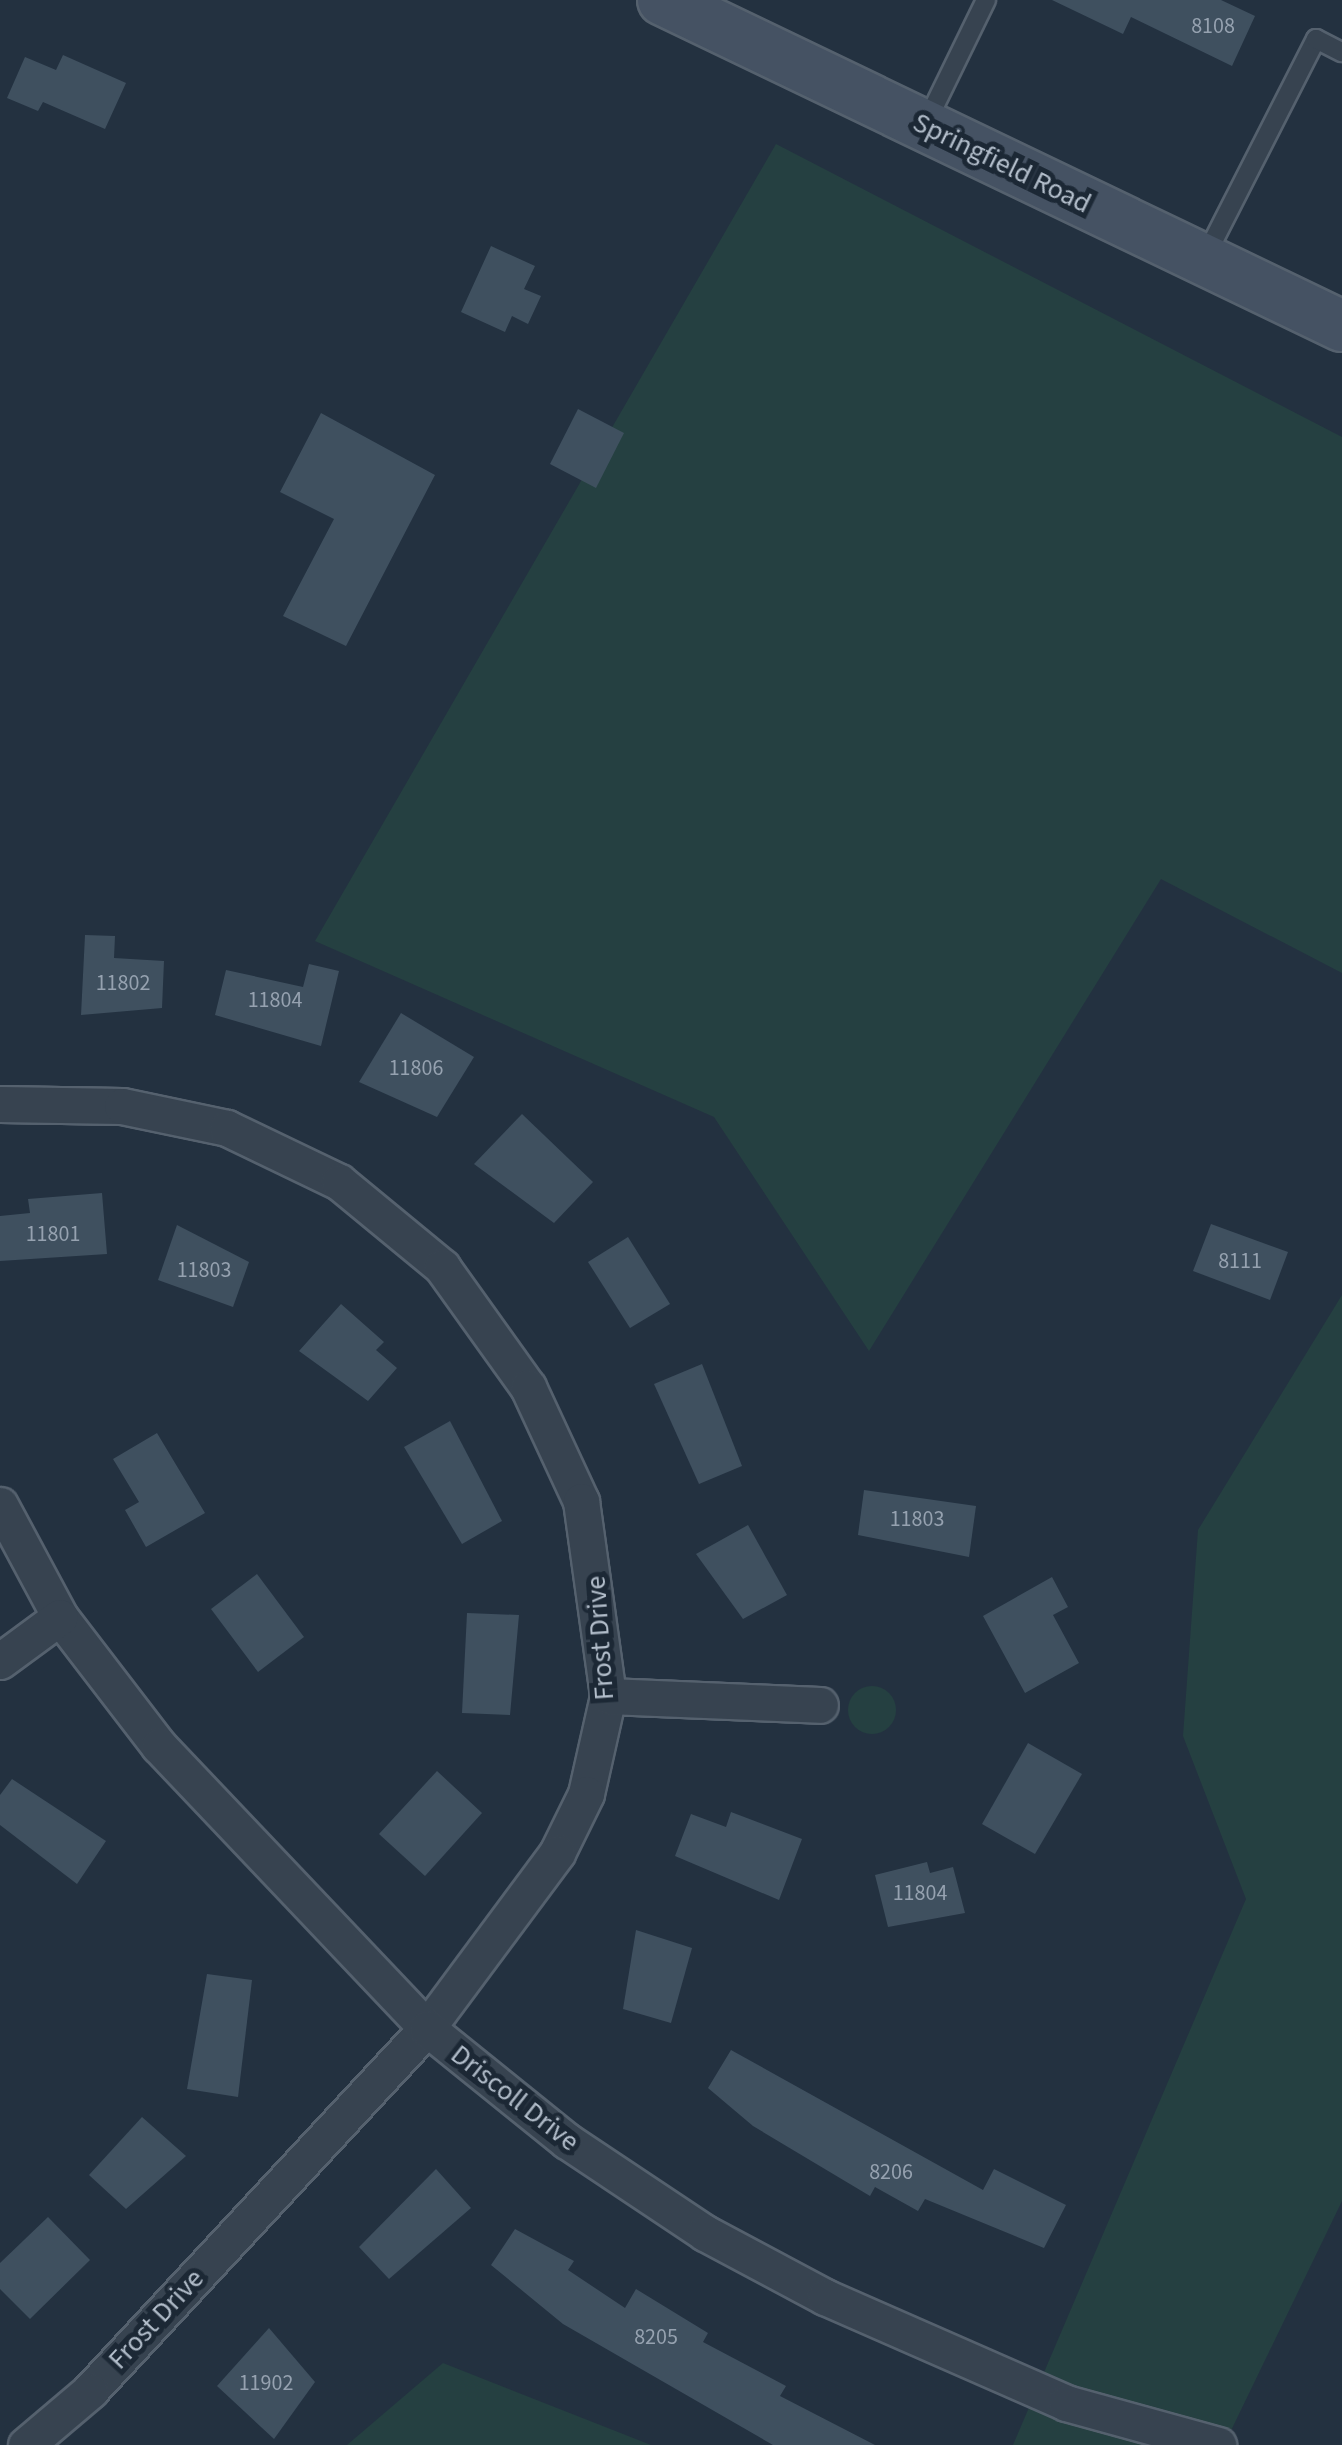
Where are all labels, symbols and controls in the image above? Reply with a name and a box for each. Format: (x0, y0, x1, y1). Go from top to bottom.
house number: 8108 (1191, 14, 1235, 40)
street label: Springfield Road (908, 105, 1096, 221)
house number: 11802 (96, 971, 150, 997)
house number: 11804 (248, 988, 302, 1014)
house number: 11806 (389, 1056, 443, 1082)
house number: 11801 (26, 1222, 80, 1248)
house number: 8111 (1218, 1249, 1262, 1275)
house number: 11803 (177, 1258, 231, 1284)
house number: 11803 (890, 1507, 944, 1533)
street label: Frost Drive (579, 1575, 621, 1701)
house number: 11804 (893, 1881, 947, 1907)
street label: Driscoll Drive (444, 2038, 586, 2158)
house number: 8206 (869, 2160, 913, 2186)
street label: Frost Drive (101, 2262, 211, 2376)
house number: 8205 (634, 2325, 678, 2351)
house number: 11902 (239, 2371, 293, 2397)

